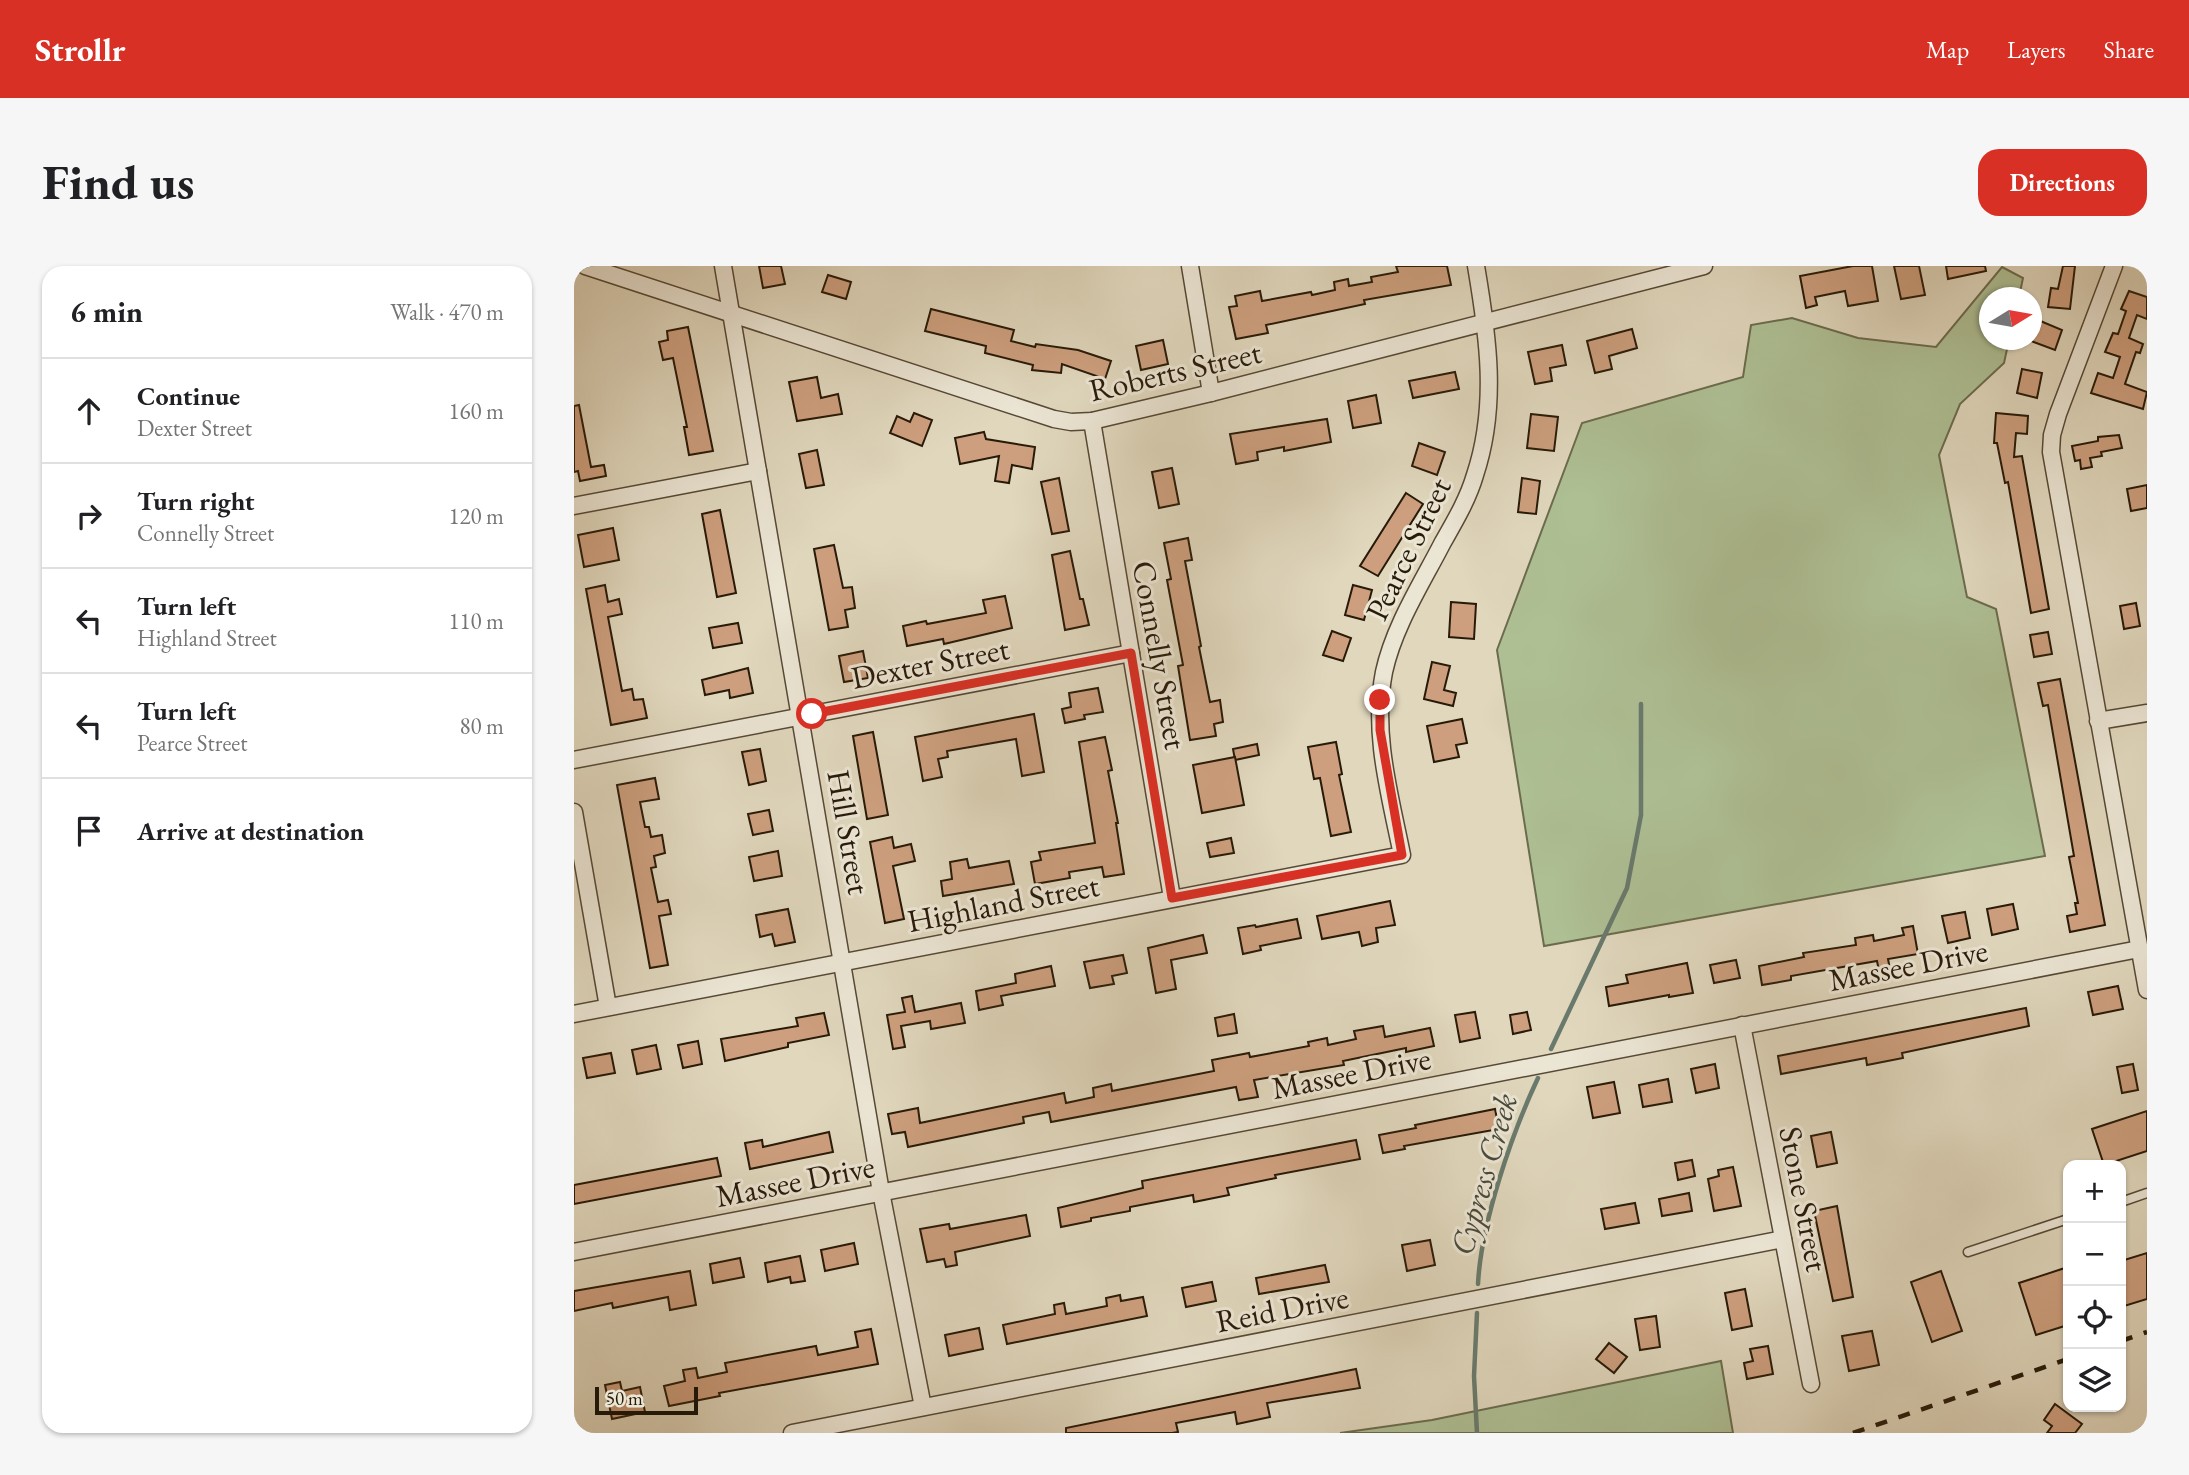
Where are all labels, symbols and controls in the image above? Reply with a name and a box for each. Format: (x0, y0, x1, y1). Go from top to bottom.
text: Strollr (35, 28, 126, 71)
text: Map (1926, 34, 1969, 65)
text: Layers (2007, 34, 2066, 65)
text: Share (2104, 34, 2154, 65)
button: Directions (1978, 149, 2147, 216)
text: Find us (42, 150, 194, 214)
north arrow (1979, 287, 2042, 350)
text: 6 min (70, 292, 143, 331)
text: Walk · 470 m (390, 297, 504, 327)
street label: Roberts Street (1085, 331, 1265, 411)
text: Continue (137, 379, 240, 413)
icon: ahead (70, 392, 108, 430)
text: 160 m (448, 396, 504, 426)
text: Dexter Street (137, 413, 252, 443)
street label: Pearce Street (1355, 471, 1461, 627)
text: Turn right (137, 484, 255, 518)
icon: right (70, 497, 108, 535)
text: 120 m (448, 501, 504, 531)
text: Connelly Street (137, 518, 274, 548)
street label: Connelly Street (1123, 557, 1197, 753)
text: Turn left (137, 589, 236, 623)
icon: left (70, 602, 108, 640)
text: 110 m (448, 606, 504, 636)
text: Highland Street (137, 623, 277, 653)
street label: Dexter Street (848, 627, 1012, 699)
route end (1364, 684, 1395, 715)
text: Turn left (137, 694, 236, 728)
route start (796, 698, 827, 729)
icon: left (70, 707, 108, 745)
text: 80 m (459, 711, 504, 741)
text: Pearce Street (137, 728, 247, 758)
street label: Hill Street (817, 766, 881, 898)
icon: arrive (70, 812, 108, 850)
text: Arrive at destination (137, 814, 364, 848)
street label: Highland Street (904, 864, 1102, 942)
street label: Massee Drive (1825, 929, 1991, 1001)
street label: Massee Drive (1268, 1037, 1434, 1109)
water label: Cypress Creek (1440, 1088, 1527, 1260)
street label: Stone Street (1769, 1123, 1839, 1275)
street label: Massee Drive (712, 1145, 878, 1217)
map controls (2063, 1160, 2126, 1412)
button: + (2063, 1160, 2126, 1223)
button: − (2063, 1223, 2126, 1286)
street label: Reid Drive (1212, 1276, 1352, 1342)
button: locate (2063, 1286, 2126, 1349)
button: layers (2063, 1349, 2126, 1412)
scale bar (595, 1384, 698, 1416)
text: 50 m (606, 1386, 643, 1411)

